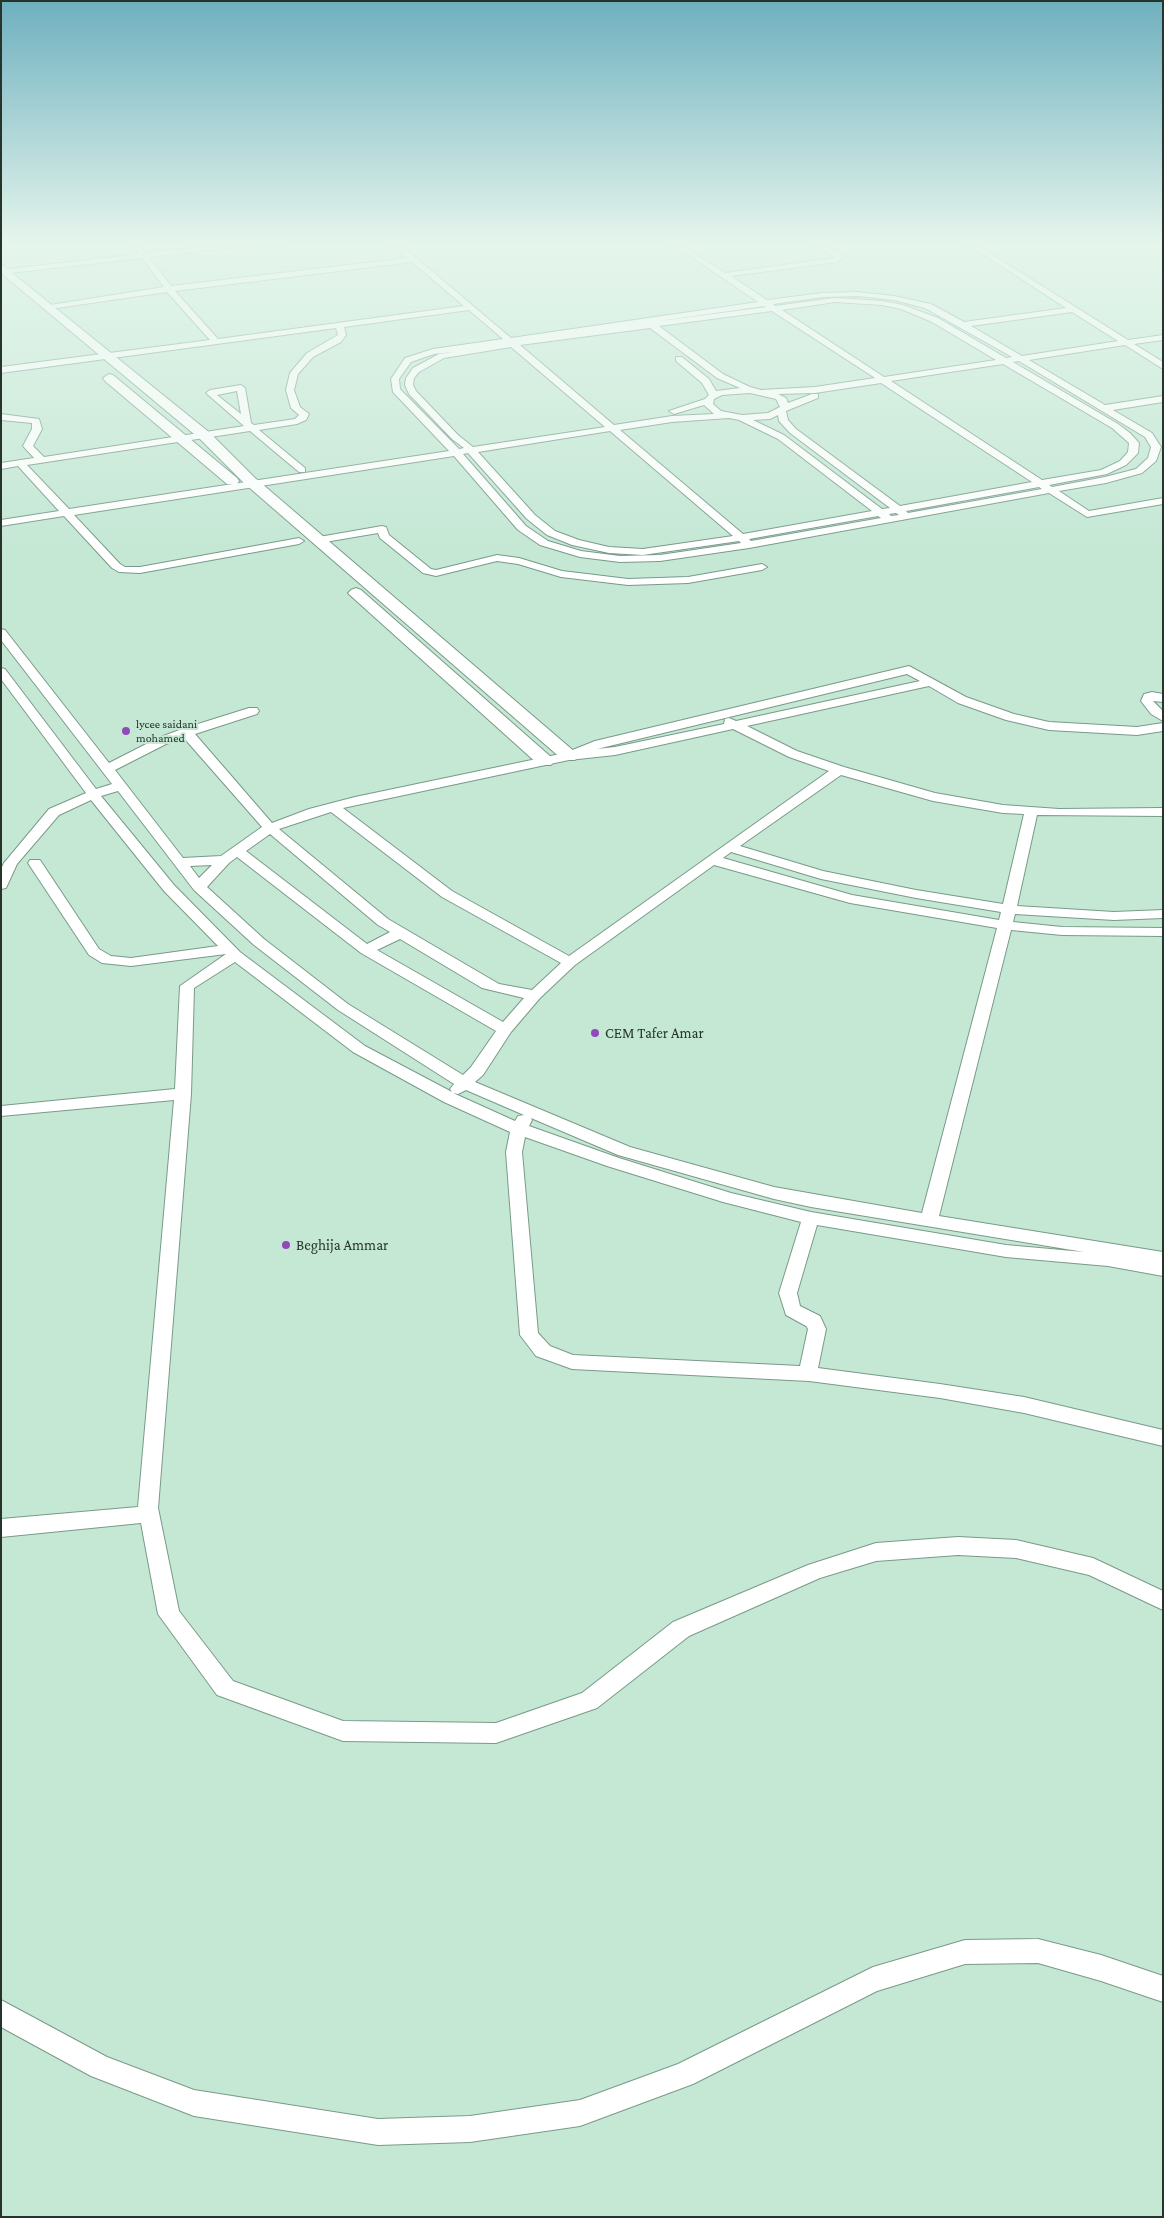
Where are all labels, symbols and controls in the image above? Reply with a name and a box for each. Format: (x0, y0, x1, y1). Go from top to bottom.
place label: lycee saidani mohamed (136, 717, 197, 745)
marker: lycee saidani mohamed (120, 725, 132, 737)
place label: CEM Tafer Amar (605, 1024, 704, 1042)
marker: CEM Tafer Amar (589, 1027, 601, 1039)
place label: Beghija Ammar (296, 1236, 388, 1254)
marker: Beghija Ammar (280, 1239, 292, 1251)

